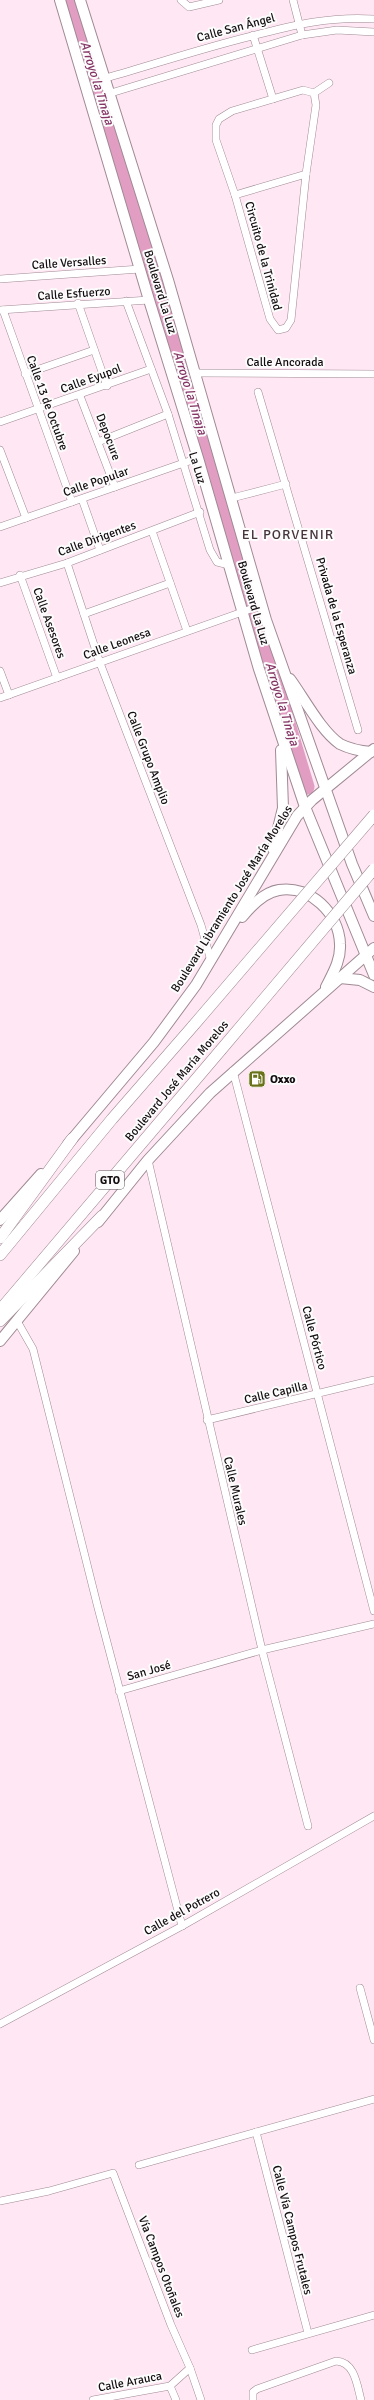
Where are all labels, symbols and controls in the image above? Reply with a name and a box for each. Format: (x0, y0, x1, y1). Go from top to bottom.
street label: Calle San Ángel (195, 10, 277, 46)
water label: Arroyo la Tinaja (77, 39, 117, 127)
street label: Circuito de la Trinidad (241, 200, 285, 312)
street label: Boulevard La Luz (140, 248, 180, 336)
street label: Calle Versalles (31, 253, 107, 273)
street label: Calle Esfuerzo (37, 284, 111, 304)
water label: Arroyo la Tinaja (170, 349, 210, 437)
street label: Calle 13 de Octubre (23, 353, 71, 453)
street label: Calle Ancorada (246, 355, 324, 370)
street label: Calle Eyupol (59, 361, 124, 397)
street label: Depocure (92, 412, 124, 462)
street label: La Luz (185, 450, 209, 486)
street label: Calle Popular (61, 464, 131, 500)
street label: Calle Dirigentes (56, 518, 138, 560)
district label: EL PORVENIR (242, 526, 334, 543)
street label: Privada de la Esperanza (312, 556, 360, 676)
street label: Boulevard La Luz (234, 559, 272, 647)
street label: Calle Asesores (29, 586, 69, 660)
street label: Calle Leonesa (81, 625, 153, 663)
water label: Arroyo la Tinaja (262, 660, 302, 748)
street label: Calle Grupo Amplio (123, 709, 173, 807)
street label: Boulevard Libramiento José María Morelos (168, 803, 296, 995)
street label: Boulevard José María Morelos (122, 1018, 232, 1144)
fuel station icon: Oxxo (247, 1069, 267, 1089)
place label: Oxxo (270, 1072, 296, 1087)
road number: GTO (96, 1171, 124, 1189)
street label: Calle Pórtico (298, 1304, 330, 1372)
street label: Calle Capilla (243, 1378, 309, 1408)
street label: Calle Murales (220, 1455, 250, 1527)
street label: San José (125, 1658, 173, 1684)
street label: Calle del Potrero (141, 1885, 223, 1939)
street label: Calle Vía Campos Frutales (269, 2164, 315, 2296)
street label: Vía Campos Otoñales (135, 2214, 187, 2320)
street label: Calle Arauca (97, 2368, 163, 2396)

